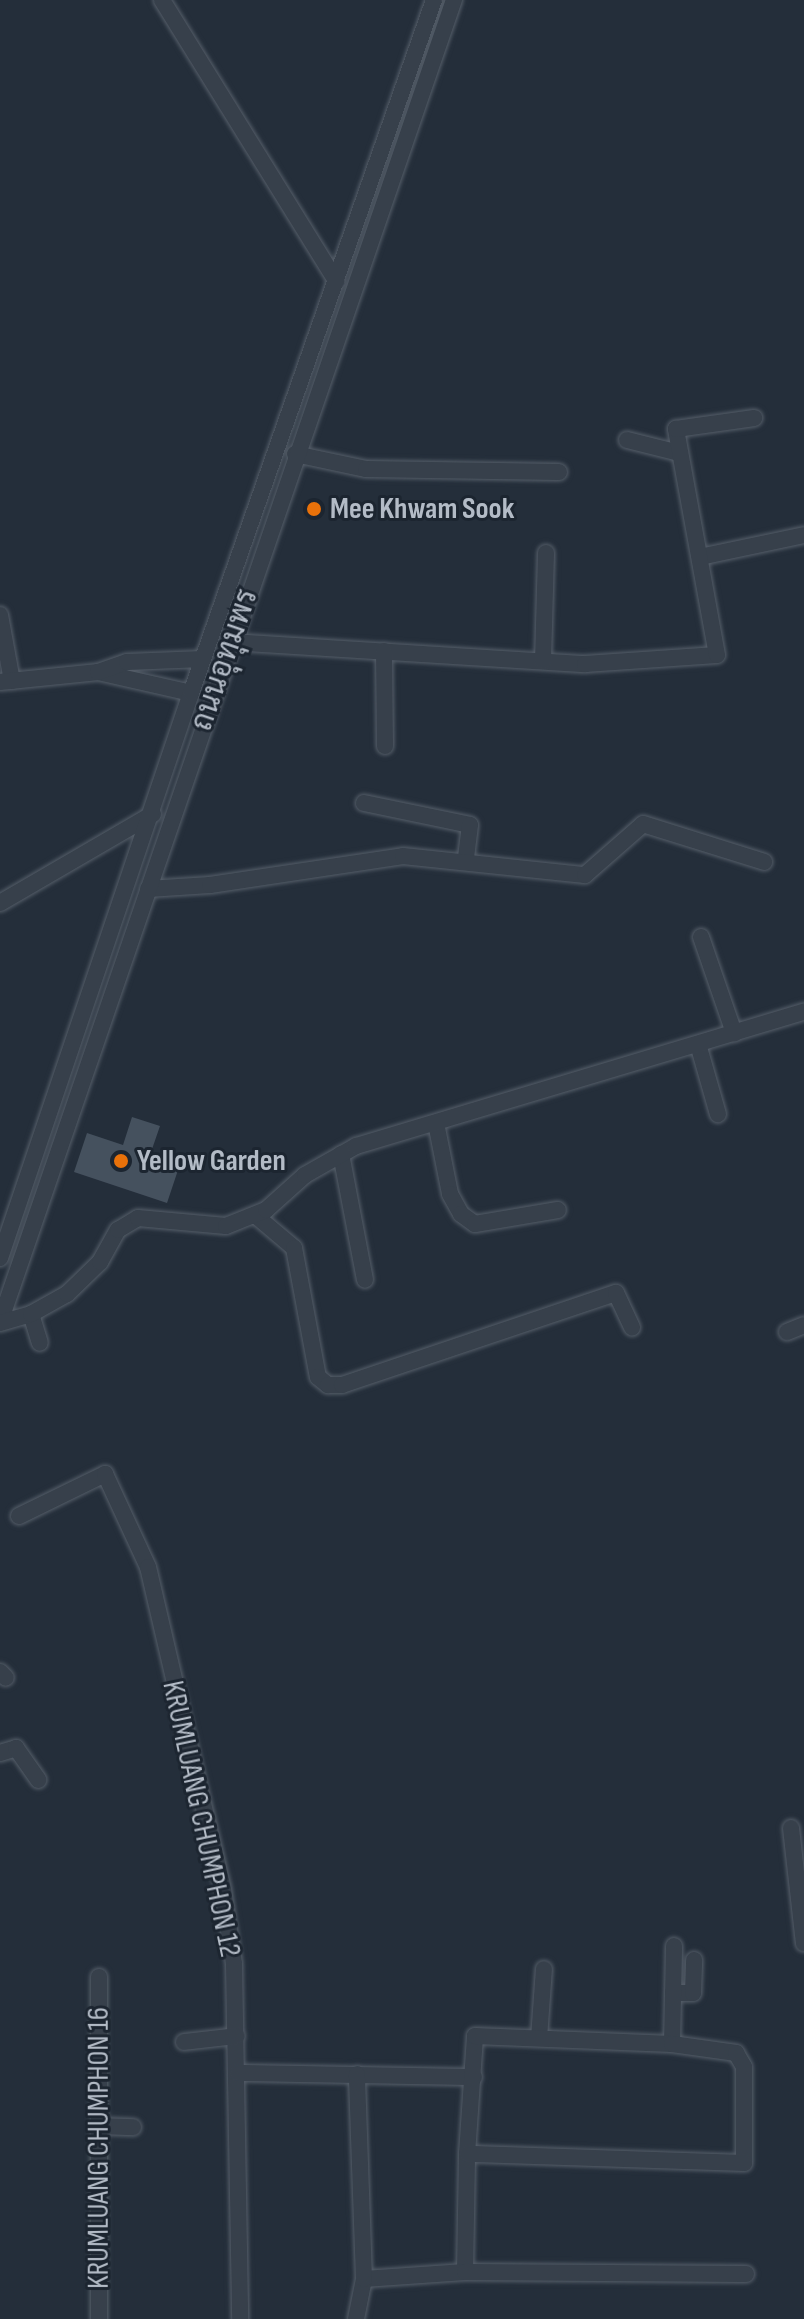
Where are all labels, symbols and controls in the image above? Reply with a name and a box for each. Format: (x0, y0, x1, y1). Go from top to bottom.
place label: Mee Khwam Sook (330, 491, 514, 527)
marker: Mee Khwam Sook (305, 500, 323, 518)
street label: ถนนอุทุมพร (184, 584, 266, 736)
place label: Yellow Garden (137, 1143, 286, 1179)
marker: Yellow Garden (112, 1152, 130, 1170)
street label: KRUMLUANG CHUMPHON 12 (154, 1678, 248, 1960)
street label: KRUMLUANG CHUMPHON 16 (81, 2007, 117, 2289)

